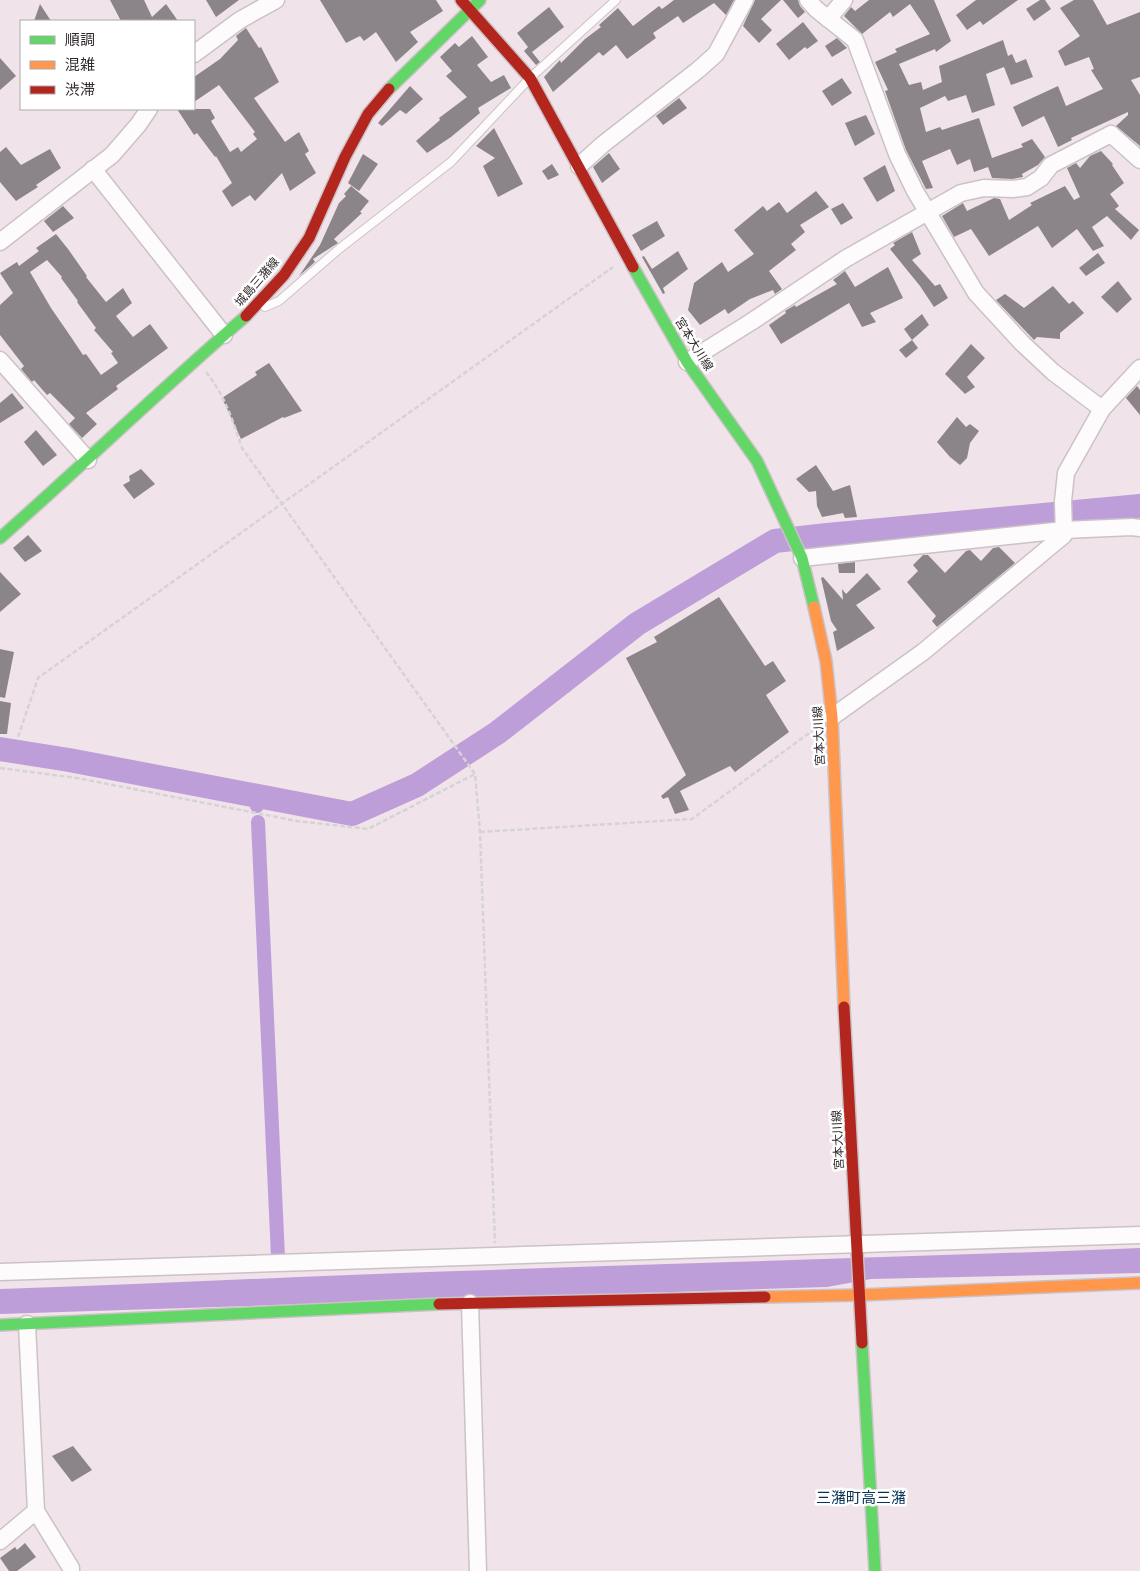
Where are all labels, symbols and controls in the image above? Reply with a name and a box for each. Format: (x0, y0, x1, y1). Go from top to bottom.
legend (20, 20, 195, 110)
text: 順調 (65, 29, 95, 50)
text: 混雑 (65, 54, 95, 75)
text: 渋滞 (65, 79, 95, 100)
street label: 城島三潴線 (231, 254, 283, 310)
street label: 宮本大川線 (671, 314, 717, 374)
street label: 宮本大川線 (809, 706, 829, 766)
street label: 宮本大川線 (828, 1110, 848, 1170)
district label: 三潴町高三潴 (816, 1487, 906, 1508)

